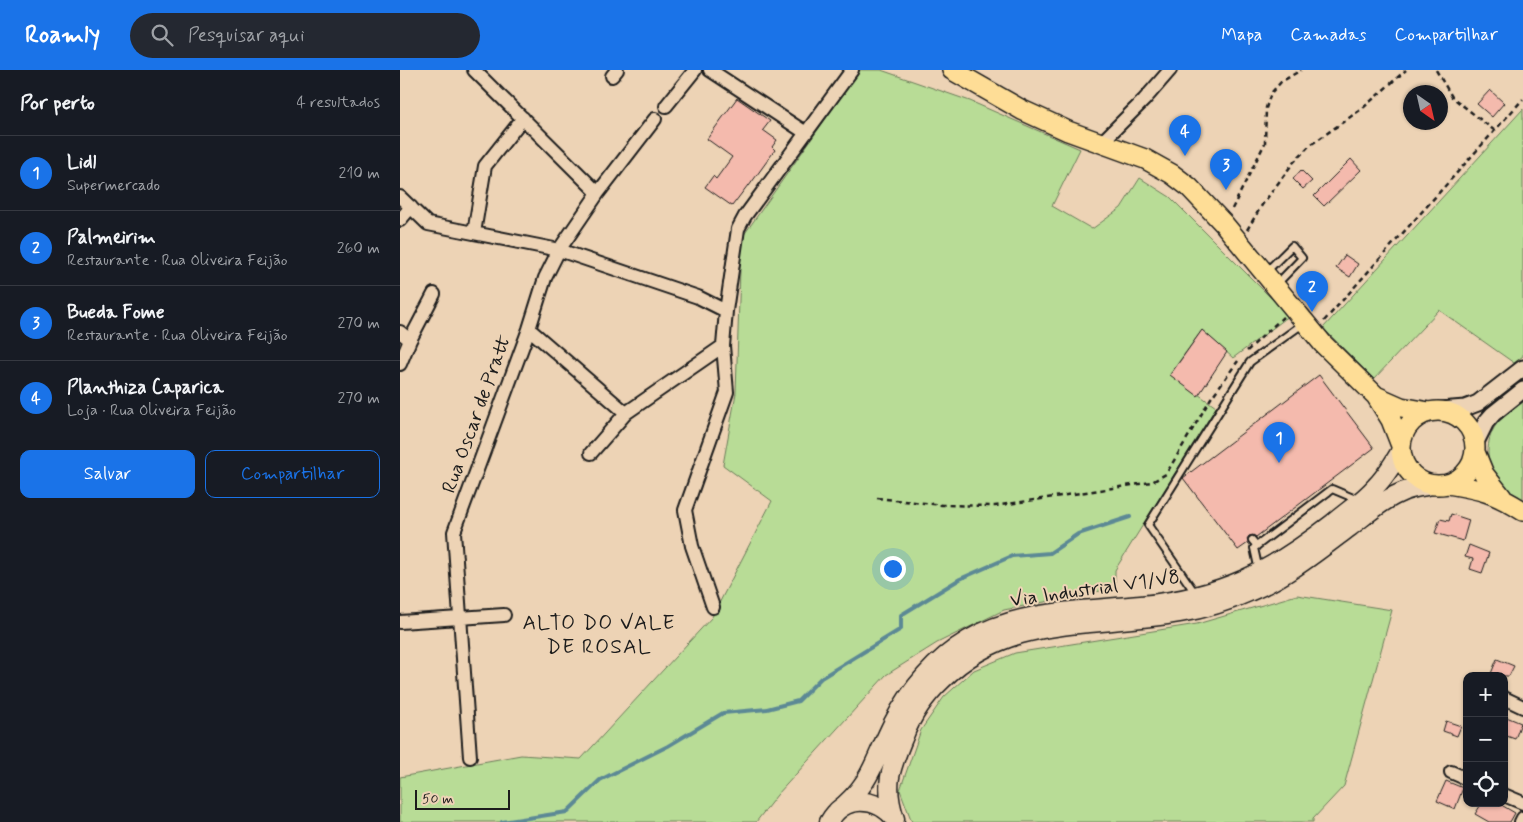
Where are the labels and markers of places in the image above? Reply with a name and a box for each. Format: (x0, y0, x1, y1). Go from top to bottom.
pin: 4 (1169, 115, 1201, 156)
pin: 3 (1210, 149, 1242, 190)
pin: 2 (1296, 271, 1328, 312)
pin: 1 (1263, 422, 1295, 463)

